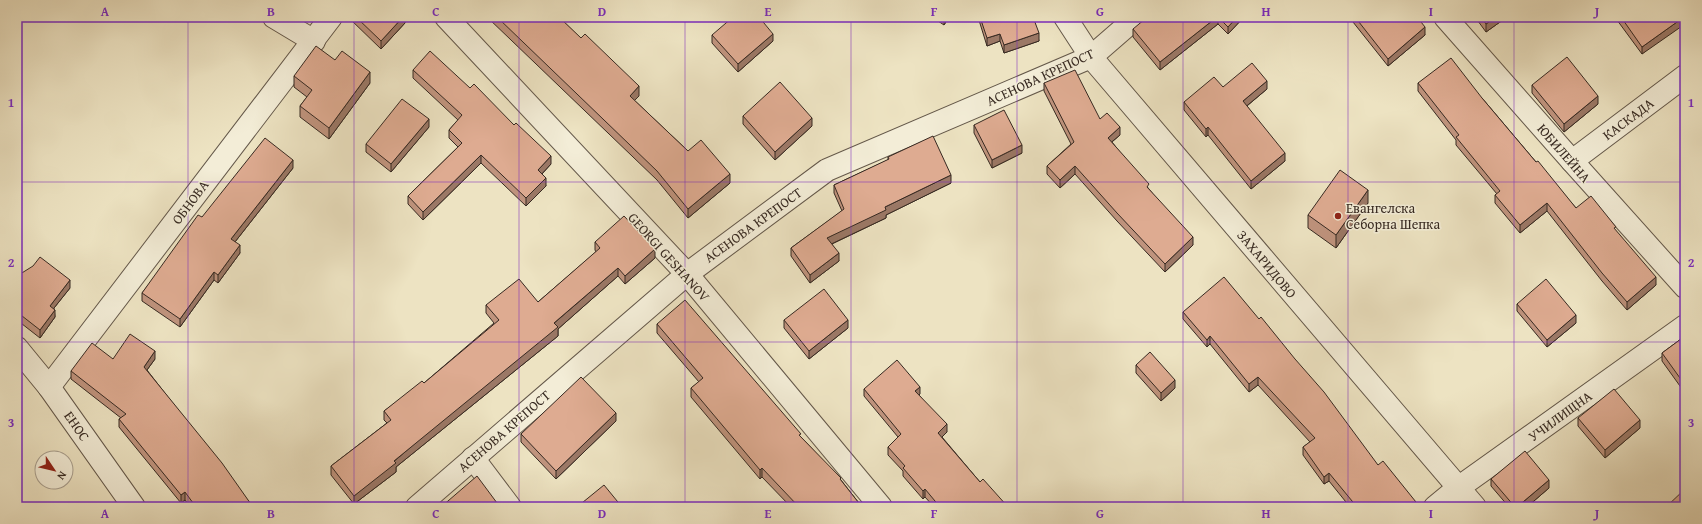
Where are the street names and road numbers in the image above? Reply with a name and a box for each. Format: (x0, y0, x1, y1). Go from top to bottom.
street label: АСЕНОВА КРЕПОСТ (983, 43, 1097, 111)
street label: КАСКАДА (1598, 93, 1658, 145)
street label: ЮБИЛЕЙНА (1533, 119, 1596, 187)
street label: ОБНОВА (167, 175, 214, 228)
street label: АСЕНОВА КРЕПОСТ (700, 183, 806, 267)
street label: GEORGI GESHANOV (623, 208, 715, 306)
street label: ЗАХАРИДОВО (1232, 225, 1302, 303)
street label: АСЕНОВА КРЕПОСТ (453, 385, 555, 477)
street label: УЧИЛИЩНА (1524, 386, 1596, 446)
street label: ЕНОС (59, 407, 95, 445)

